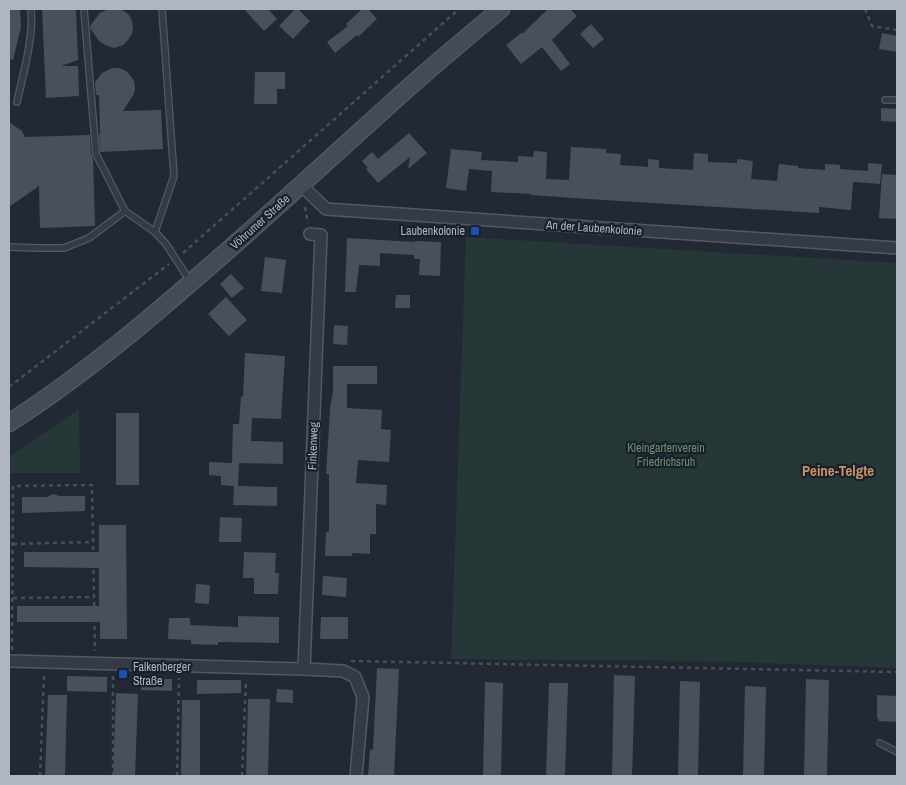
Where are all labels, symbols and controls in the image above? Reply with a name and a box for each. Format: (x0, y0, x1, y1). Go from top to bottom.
street label: Vöhrumer Straße (227, 191, 293, 253)
street label: An der Laubenkolonie (544, 217, 643, 239)
place label: Laubenkolonie (400, 223, 465, 239)
marker: Laubenkolonie (469, 225, 481, 237)
street label: Finkenweg (304, 421, 322, 470)
park label: Kleingartenverein Friedrichsruh (627, 440, 705, 470)
district label: Peine-Telgte (802, 460, 874, 481)
place label: Falkenberger Straße (133, 659, 191, 689)
marker: Falkenberger Straße (117, 668, 129, 680)

